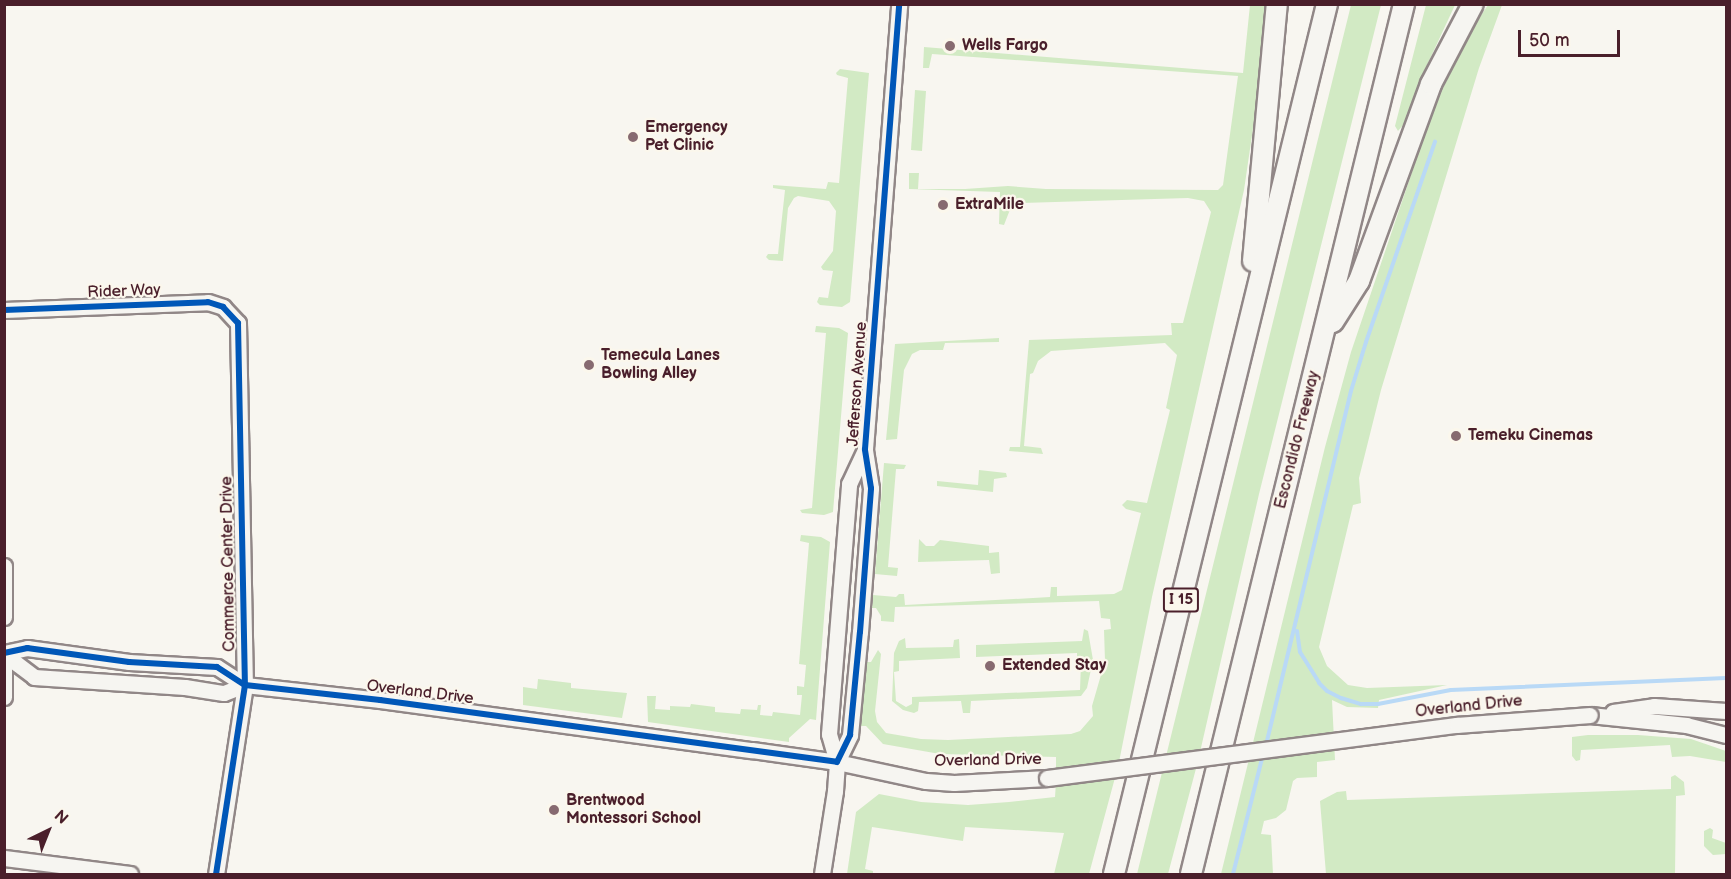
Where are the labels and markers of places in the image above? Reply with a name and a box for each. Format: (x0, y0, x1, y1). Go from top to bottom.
place label: Wells Fargo (962, 36, 1048, 56)
marker: Wells Fargo (943, 39, 957, 53)
place label: Emergency Pet Clinic (645, 118, 728, 156)
marker: Emergency Pet Clinic (626, 130, 640, 144)
place label: ExtraMile (955, 195, 1024, 215)
marker: ExtraMile (936, 198, 950, 212)
place label: Temecula Lanes Bowling Alley (601, 346, 720, 384)
marker: Temecula Lanes Bowling Alley (582, 358, 596, 372)
place label: Temeku Cinemas (1468, 426, 1593, 446)
marker: Temeku Cinemas (1449, 429, 1463, 443)
place label: Extended Stay (1002, 656, 1106, 676)
marker: Extended Stay (983, 659, 997, 673)
place label: Brentwood Montessori School (566, 791, 701, 829)
marker: Brentwood Montessori School (547, 803, 561, 817)

